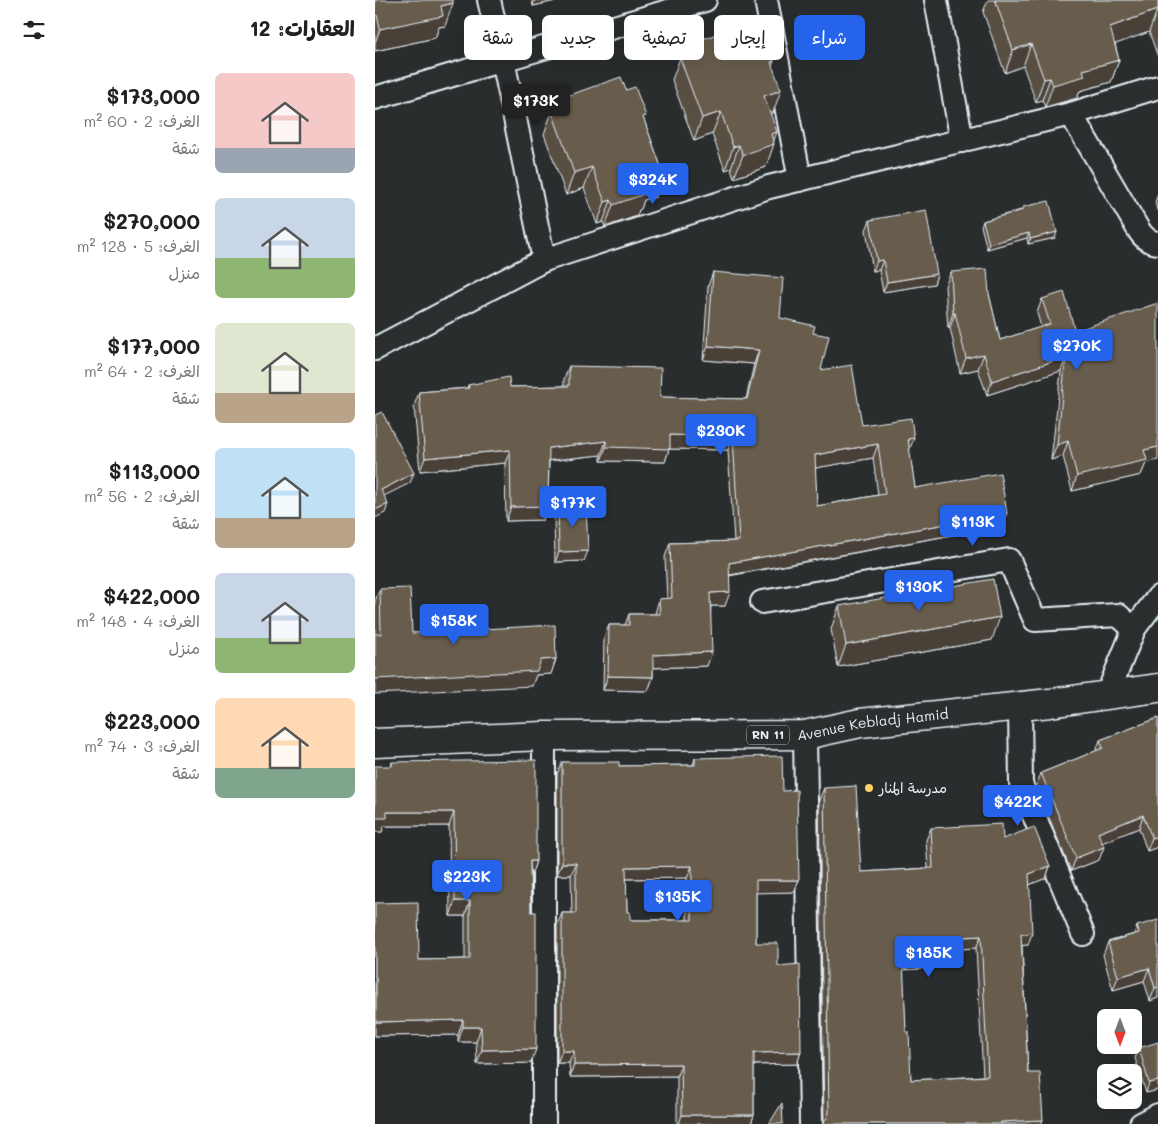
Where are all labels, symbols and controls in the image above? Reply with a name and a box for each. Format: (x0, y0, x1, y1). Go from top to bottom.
text: العقارات: 12 (249, 14, 355, 41)
chip: شقة (464, 15, 532, 60)
chip: جديد (542, 15, 614, 60)
chip: تصفية (624, 15, 704, 60)
chip: إيجار (714, 15, 784, 60)
chip: شراء (794, 15, 865, 60)
icon: filters (20, 16, 48, 44)
text: $173,000 (106, 82, 200, 109)
pin: $173K (501, 84, 571, 126)
text: $173K (513, 89, 559, 110)
icon: home (255, 93, 315, 153)
text: الغرف: 2 · 60 m² (83, 110, 200, 131)
text: شقة (172, 137, 200, 158)
pin: $324K (618, 162, 688, 205)
text: $324K (628, 168, 678, 189)
text: $270,000 (103, 207, 200, 234)
icon: home (255, 218, 315, 278)
text: الغرف: 5 · 128 m² (77, 235, 200, 256)
text: منزل (168, 262, 200, 283)
pin: $270K (1042, 328, 1112, 371)
text: $177,000 (107, 332, 200, 359)
text: $270K (1053, 334, 1101, 355)
icon: home (255, 343, 315, 403)
text: الغرف: 2 · 64 m² (84, 360, 200, 381)
text: شقة (172, 387, 200, 408)
pin: $230K (686, 414, 756, 456)
text: $230K (696, 419, 746, 440)
text: $113,000 (109, 457, 200, 484)
icon: home (255, 468, 315, 528)
text: الغرف: 2 · 56 m² (84, 485, 200, 506)
pin: $177K (538, 486, 608, 528)
text: $177K (550, 491, 596, 512)
pin: $113K (938, 504, 1008, 547)
text: $113K (951, 510, 995, 531)
text: شقة (172, 512, 200, 533)
pin: $130K (884, 570, 954, 612)
text: $130K (895, 575, 943, 596)
text: $422,000 (103, 582, 200, 609)
icon: home (255, 593, 315, 653)
pin: $158K (419, 604, 489, 646)
text: $158K (431, 609, 477, 630)
text: الغرف: 4 · 148 m² (76, 610, 200, 631)
text: منزل (168, 637, 200, 658)
street label: Avenue Kebladj Hamid (798, 704, 949, 744)
text: $223,000 (104, 707, 200, 734)
icon: home (255, 718, 315, 778)
road number: RN 11 (747, 726, 789, 744)
text: الغرف: 3 · 74 m² (84, 735, 200, 756)
text: شقة (172, 762, 200, 783)
place label: مدرسة المنار (878, 778, 947, 797)
marker: مدرسة المنار (863, 782, 875, 794)
pin: $422K (983, 784, 1053, 827)
text: $422K (994, 790, 1042, 811)
pin: $223K (432, 860, 502, 902)
text: $223K (443, 865, 491, 886)
pin: $135K (643, 880, 713, 922)
text: $135K (655, 885, 701, 906)
pin: $185K (894, 936, 964, 978)
text: $185K (906, 941, 952, 962)
north arrow (1097, 1009, 1143, 1054)
map controls (1097, 1009, 1142, 1109)
button: layers (1097, 1064, 1142, 1109)

